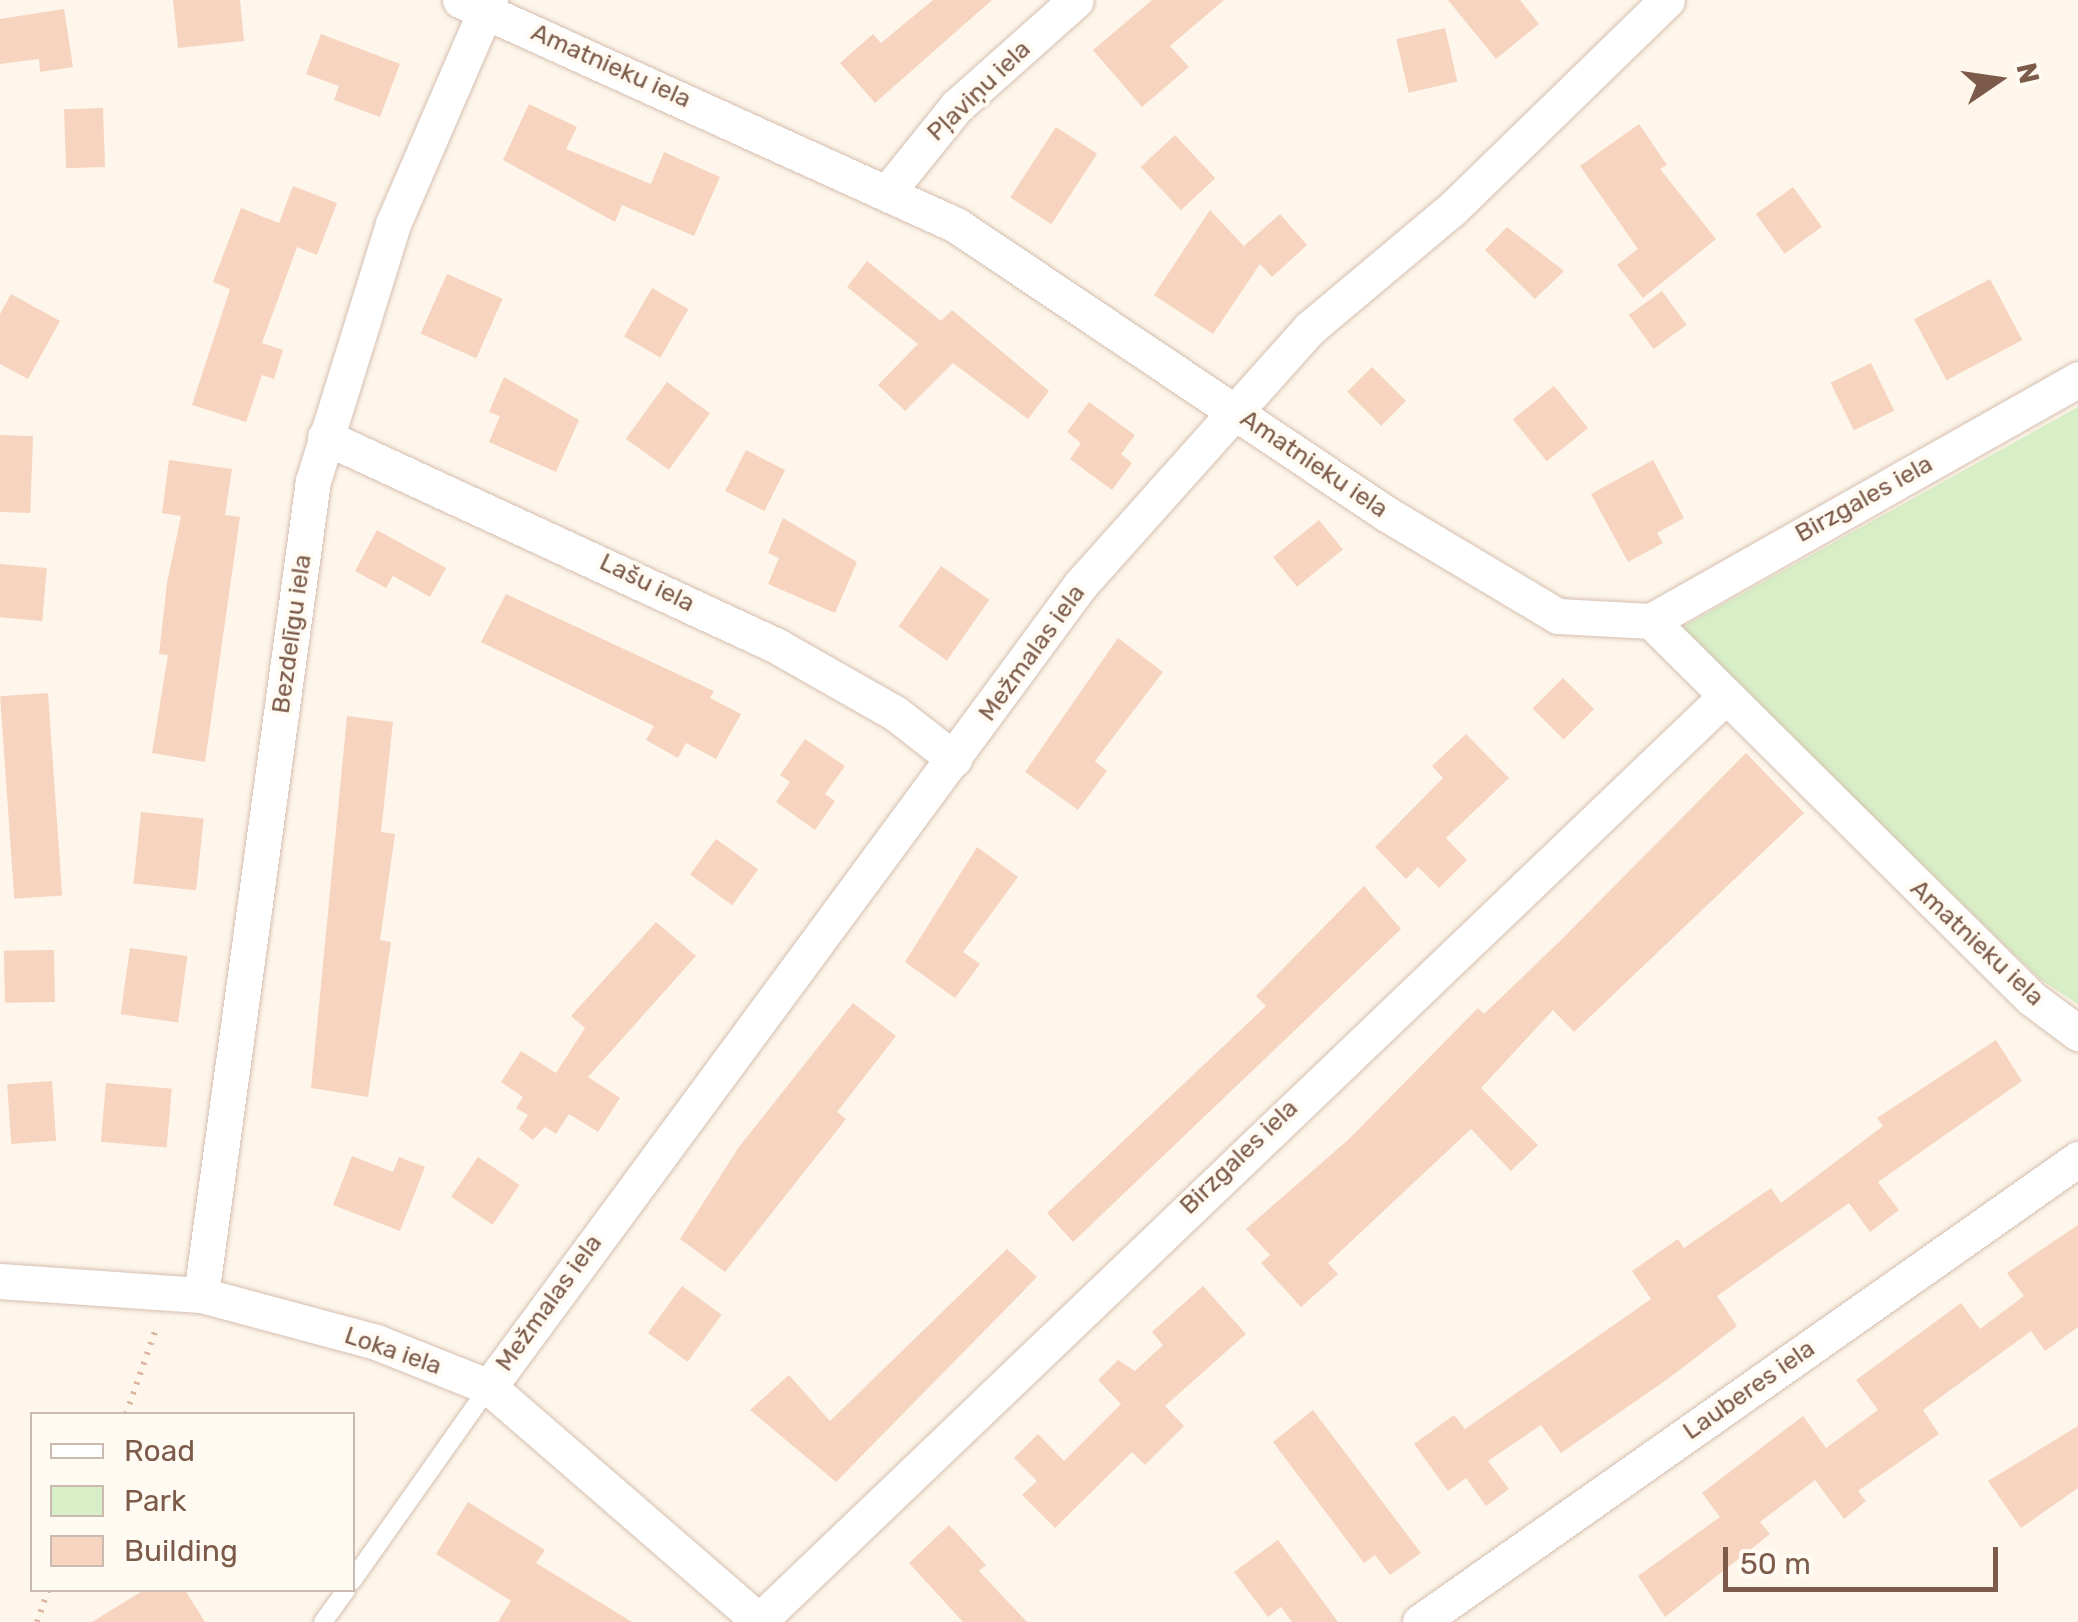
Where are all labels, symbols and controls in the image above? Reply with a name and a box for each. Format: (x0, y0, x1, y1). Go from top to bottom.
street label: Amatnieku iela (527, 17, 695, 115)
north arrow (1948, 30, 2048, 130)
street label: Pļaviņu iela (921, 34, 1037, 148)
text: N (2009, 60, 2046, 87)
street label: Amatnieku iela (1234, 404, 1394, 524)
street label: Birzgales iela (1790, 449, 1938, 549)
street label: Lašu iela (595, 547, 699, 619)
street label: Bezdelīgu iela (266, 553, 318, 715)
street label: Mežmalas iela (972, 579, 1092, 727)
street label: Amatnieku iela (1904, 874, 2050, 1012)
street label: Birzgales iela (1174, 1093, 1304, 1221)
street label: Mežmalas iela (489, 1229, 609, 1377)
street label: Loka iela (341, 1320, 445, 1382)
street label: Lauberes iela (1677, 1334, 1821, 1446)
legend (30, 1412, 355, 1592)
text: Road (124, 1433, 195, 1469)
text: Park (124, 1483, 186, 1519)
scale bar (1728, 1527, 2003, 1589)
text: Building (124, 1533, 238, 1569)
text: 50 m (1740, 1546, 1811, 1582)

